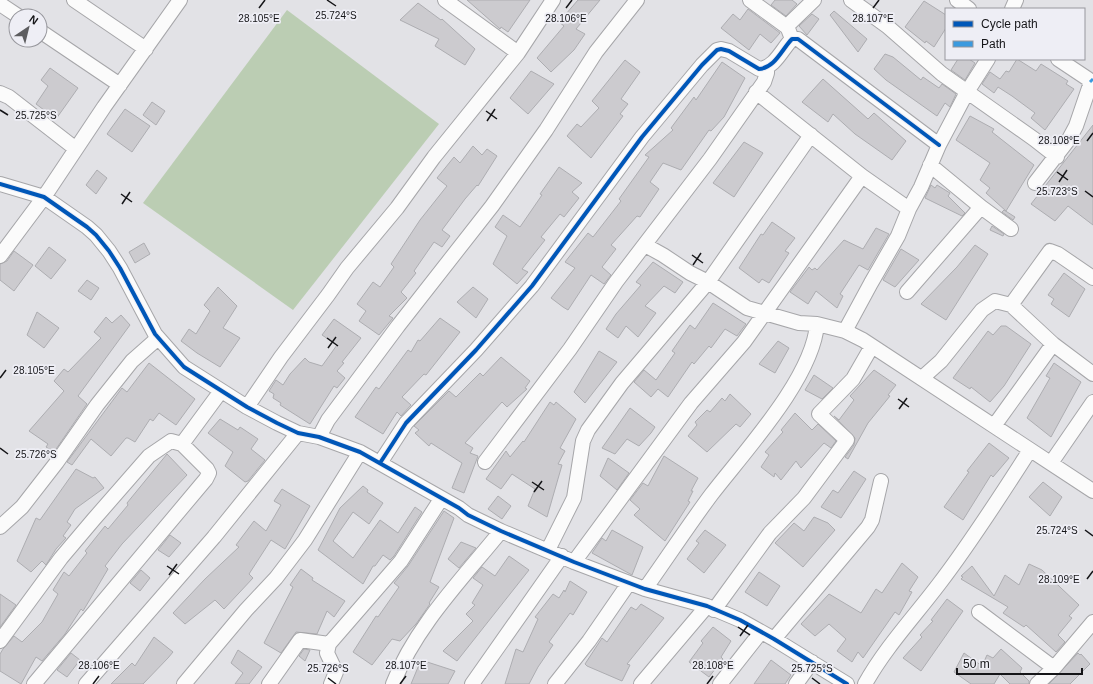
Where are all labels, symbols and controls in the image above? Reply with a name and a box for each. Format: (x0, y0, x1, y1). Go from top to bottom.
north arrow (8, 8, 48, 48)
legend (945, 8, 1085, 60)
text: 25.724°S (315, 10, 357, 21)
text: N (27, 13, 40, 27)
text: 28.105°E (238, 13, 280, 24)
text: 28.106°E (545, 13, 587, 24)
text: 28.107°E (852, 13, 894, 24)
text: Cycle path (981, 17, 1038, 31)
text: Path (981, 37, 1006, 51)
text: 25.725°S (15, 110, 57, 121)
text: 28.108°E (1038, 135, 1080, 146)
text: 25.723°S (1036, 186, 1078, 197)
text: 28.105°E (13, 365, 55, 376)
text: 25.726°S (15, 449, 57, 460)
text: 25.724°S (1036, 525, 1078, 536)
text: 28.109°E (1038, 574, 1080, 585)
scale bar (957, 650, 1082, 676)
text: 50 m (963, 657, 990, 671)
text: 28.106°E (78, 660, 120, 671)
text: 28.107°E (385, 660, 427, 671)
text: 28.108°E (692, 660, 734, 671)
text: 25.726°S (307, 663, 349, 674)
text: 25.725°S (791, 663, 833, 674)

